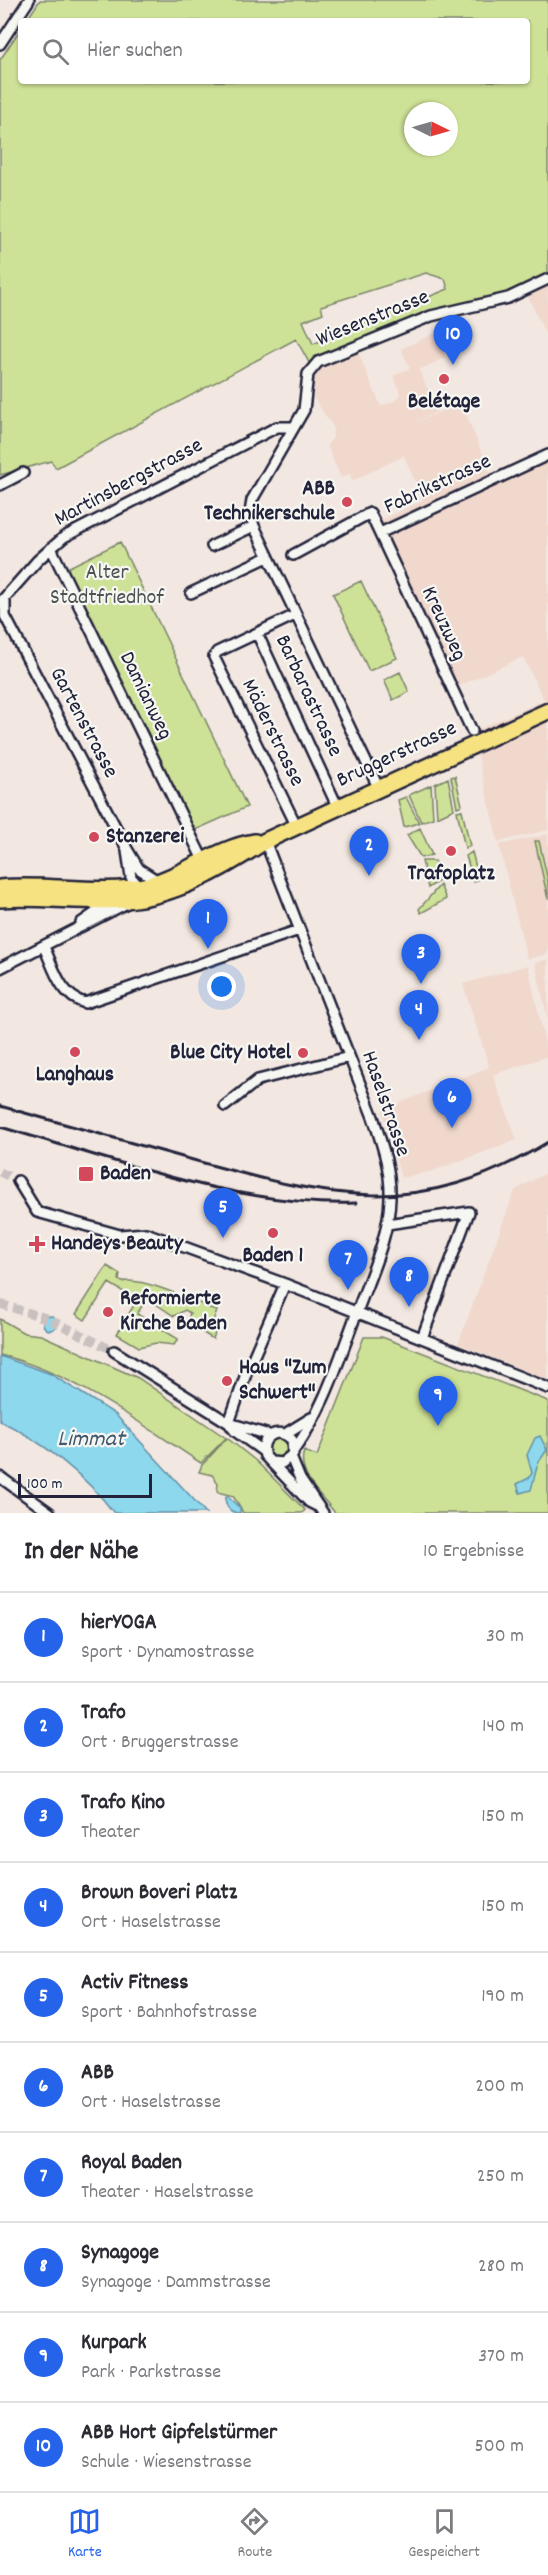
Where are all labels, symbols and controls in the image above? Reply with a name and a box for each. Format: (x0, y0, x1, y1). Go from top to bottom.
search box (18, 18, 530, 84)
icon: search (39, 35, 72, 68)
text: Hier suchen (87, 36, 183, 67)
north arrow (404, 102, 458, 156)
street label: Wiesenstrasse (312, 282, 434, 356)
pin: 10 (434, 316, 472, 365)
marker: Belétage (437, 372, 451, 386)
place label: Belétage (408, 387, 481, 418)
street label: Martinsbergstrasse (49, 431, 209, 535)
street label: Fabrikstrasse (379, 447, 497, 523)
place label: ABB Technikerschule (204, 474, 335, 530)
marker: ABB Technikerschule (340, 495, 354, 509)
park label: Alter Stadtfriedhof (50, 558, 165, 614)
street label: Kreuzweg (412, 581, 474, 667)
street label: Barbarastrasse (266, 630, 350, 762)
street label: Damianweg (110, 647, 180, 745)
street label: Gartenstrasse (41, 662, 125, 784)
street label: Mäderstrasse (233, 674, 311, 792)
street label: Bruggerstrasse (332, 714, 462, 796)
place label: Stanzerei (106, 822, 184, 853)
pin: 2 (350, 826, 388, 876)
marker: Stanzerei (87, 830, 101, 844)
marker: Trafoplatz (444, 844, 458, 858)
place label: Trafoplatz (408, 859, 495, 890)
pin: 1 (188, 900, 228, 949)
pin: 3 (402, 934, 440, 984)
your location (207, 972, 236, 1001)
pin: 4 (400, 990, 438, 1040)
place label: Blue City Hotel (170, 1038, 292, 1069)
marker: Langhaus (68, 1045, 82, 1059)
marker: Blue City Hotel (296, 1046, 310, 1060)
street label: Haselstrasse (352, 1047, 418, 1161)
place label: Langhaus (36, 1060, 114, 1091)
pin: 6 (432, 1078, 472, 1128)
place label: Baden (100, 1159, 151, 1190)
marker: Baden (77, 1165, 95, 1183)
pin: 5 (204, 1188, 242, 1238)
marker: Baden 1 (266, 1226, 280, 1240)
place label: Handeys Beauty (51, 1229, 184, 1260)
marker: Handeys Beauty (28, 1235, 46, 1253)
pin: 7 (328, 1240, 368, 1290)
place label: Baden 1 (243, 1241, 303, 1272)
pin: 8 (390, 1258, 428, 1307)
place label: Reformierte Kirche Baden (120, 1284, 227, 1340)
marker: Reformierte Kirche Baden (101, 1305, 115, 1319)
place label: Haus "Zum Schwert" (239, 1353, 327, 1409)
marker: Haus "Zum Schwert" (220, 1374, 234, 1388)
pin: 9 (418, 1376, 458, 1426)
water label: Limmat (57, 1423, 127, 1457)
scale bar (18, 1471, 152, 1498)
text: 100 m (27, 1473, 63, 1496)
text: In der Nähe (24, 1534, 138, 1571)
text: 10 Ergebnisse (423, 1538, 524, 1566)
text: hierYOGA (81, 1608, 157, 1639)
text: 1 (41, 1623, 46, 1651)
text: 30 m (486, 1623, 524, 1651)
text: Sport · Dynamostrasse (81, 1639, 254, 1667)
text: Trafo (81, 1698, 126, 1729)
text: 2 (39, 1713, 48, 1741)
text: 140 m (482, 1713, 524, 1741)
text: Ort · Bruggerstrasse (81, 1729, 239, 1757)
text: Trafo Kino (81, 1788, 165, 1819)
text: 3 (39, 1803, 48, 1831)
text: 150 m (481, 1803, 524, 1831)
text: Theater (81, 1819, 140, 1847)
text: Brown Boveri Platz (81, 1878, 237, 1909)
text: 4 (39, 1893, 48, 1921)
text: 150 m (481, 1893, 524, 1921)
text: Ort · Haselstrasse (81, 1909, 221, 1937)
text: Activ Fitness (81, 1968, 189, 1999)
text: 5 (39, 1983, 48, 2011)
text: 190 m (481, 1983, 524, 2011)
text: Sport · Bahnhofstrasse (81, 1999, 257, 2027)
text: ABB (81, 2058, 114, 2089)
text: 6 (39, 2073, 48, 2101)
text: 200 m (475, 2073, 524, 2101)
text: Ort · Haselstrasse (81, 2089, 221, 2117)
text: Royal Baden (81, 2148, 182, 2179)
text: 7 (40, 2163, 47, 2191)
text: 250 m (477, 2163, 524, 2191)
text: Theater · Haselstrasse (81, 2179, 254, 2207)
text: Synagoge (81, 2238, 159, 2269)
text: 8 (39, 2253, 48, 2281)
text: 280 m (478, 2253, 524, 2281)
text: Synagoge · Dammstrasse (81, 2269, 271, 2297)
text: Kurpark (81, 2328, 146, 2359)
text: 9 (39, 2343, 48, 2371)
text: 370 m (478, 2343, 524, 2371)
text: Park · Parkstrasse (81, 2359, 221, 2387)
text: ABB Hort Gipfelstürmer (81, 2418, 277, 2449)
text: 10 (36, 2433, 51, 2461)
text: 500 m (475, 2433, 524, 2461)
text: Schule · Wiesenstrasse (81, 2449, 252, 2477)
tab: Karte (68, 2505, 102, 2564)
tab: Route (238, 2505, 272, 2564)
tab: Gespeichert (408, 2505, 480, 2564)

